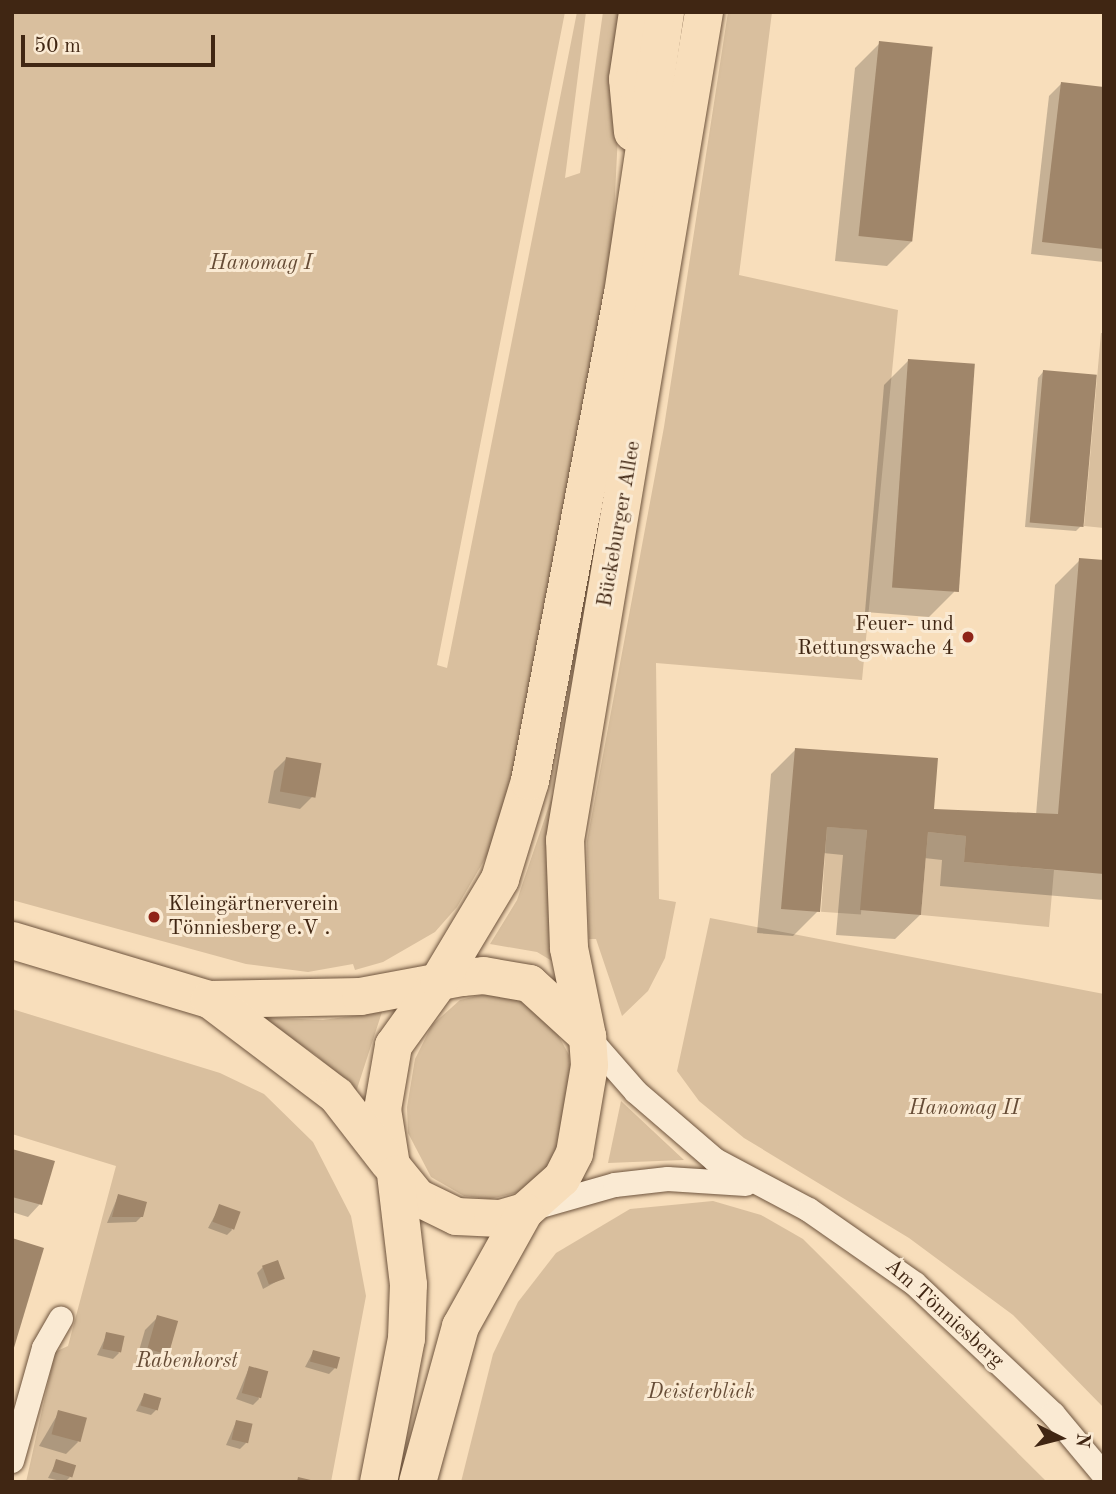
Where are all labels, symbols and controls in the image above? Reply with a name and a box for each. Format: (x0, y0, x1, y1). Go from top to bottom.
scale bar (24, 21, 219, 65)
text: 50 m (34, 36, 81, 57)
park label: Hanomag I (210, 251, 312, 277)
street label: Bückeburger Allee (593, 439, 647, 609)
place label: Feuer- und Rettungswache 4 (797, 612, 954, 662)
marker: Feuer- und Rettungswache 4 (960, 629, 976, 645)
place label: Kleingärtnerverein Tönniesberg e.V . (168, 892, 339, 942)
marker: Kleingärtnerverein Tönniesberg e.V . (146, 909, 162, 925)
park label: Hanomag II (909, 1096, 1019, 1122)
street label: Am Tönniesberg (879, 1254, 1009, 1374)
park label: Rabenhorst (136, 1349, 238, 1375)
park label: Deisterblick (648, 1380, 754, 1406)
north arrow (1025, 1403, 1095, 1473)
text: N (1071, 1432, 1092, 1448)

